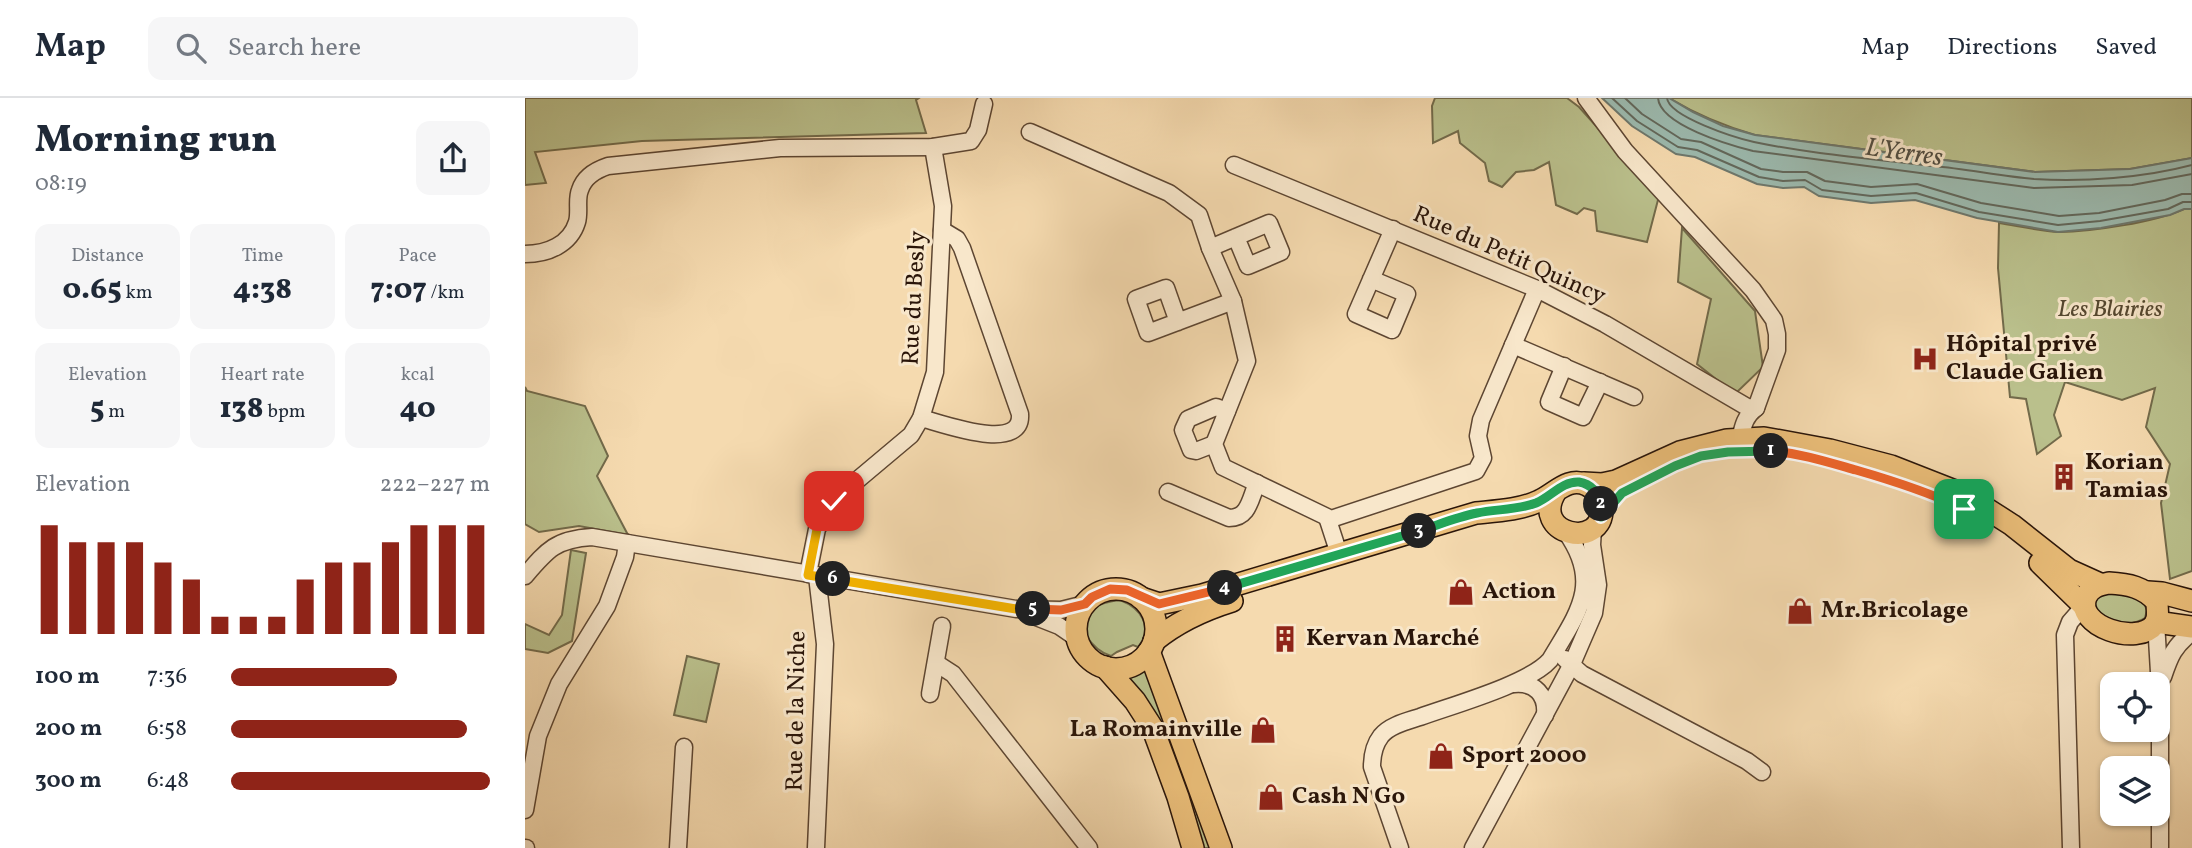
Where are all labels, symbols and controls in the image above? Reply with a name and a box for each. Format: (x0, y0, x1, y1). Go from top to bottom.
search box (148, 17, 638, 80)
text: Map (35, 25, 106, 71)
icon: search (172, 29, 210, 67)
text: Search here (228, 30, 361, 66)
text: Map (1861, 31, 1909, 65)
text: Directions (1947, 31, 2057, 65)
text: Saved (2095, 31, 2157, 65)
text: Morning run (35, 115, 277, 168)
button: share (416, 121, 490, 195)
water label: L'Yerres (1863, 130, 1945, 176)
text: 08:19 (35, 168, 87, 200)
street label: Rue du Petit Quincy (1407, 198, 1611, 314)
street label: Rue du Besly (894, 230, 936, 366)
text: Distance (71, 243, 144, 269)
text: Time (242, 243, 283, 269)
text: Pace (398, 243, 437, 269)
text: 0.65 (62, 269, 122, 311)
text: 4:38 (233, 269, 292, 311)
text: 7:07 (370, 269, 427, 311)
text: km (122, 280, 153, 306)
text: /km (427, 280, 465, 306)
park label: Les Blairies (2057, 293, 2163, 327)
place label: Hôpital privé Claude Galien (1946, 328, 2104, 390)
hospital icon: Hôpital privé Claude Galien (1910, 344, 1940, 374)
text: Elevation (68, 362, 147, 388)
text: Heart rate (221, 362, 304, 388)
text: kcal (401, 362, 434, 388)
text: 5 (90, 388, 104, 430)
text: 138 (219, 388, 264, 430)
text: 40 (399, 388, 436, 430)
text: m (104, 399, 125, 425)
text: bpm (264, 399, 306, 425)
pin: 1 (1753, 434, 1789, 468)
text: 1 (1767, 437, 1774, 463)
place label: Korian Tamias (2085, 446, 2168, 508)
building icon: Korian Tamias (2049, 462, 2079, 492)
text: Elevation (35, 469, 131, 501)
text: 222–227 m (380, 469, 490, 501)
pin (804, 471, 864, 531)
pin (1934, 479, 1994, 539)
icon: check (815, 482, 853, 520)
pin: 2 (1583, 486, 1619, 522)
text: 2 (1596, 490, 1605, 516)
icon: arrive (1945, 490, 1983, 528)
pin: 3 (1401, 514, 1437, 548)
text: 3 (1414, 517, 1423, 543)
pin: 6 (815, 561, 851, 596)
text: 6 (827, 565, 838, 591)
pin: 4 (1207, 570, 1243, 606)
text: 4 (1219, 574, 1230, 600)
place label: Action (1482, 575, 1556, 609)
shop icon: Action (1446, 577, 1476, 607)
pin: 5 (1015, 592, 1051, 626)
place label: Mr.Bricolage (1821, 594, 1968, 628)
text: 5 (1028, 595, 1037, 621)
shop icon: Mr.Bricolage (1785, 596, 1815, 626)
place label: Kervan Marché (1306, 622, 1479, 656)
building icon: Kervan Marché (1270, 624, 1300, 654)
street label: Rue de la Niche (779, 630, 815, 792)
text: 100 m (35, 661, 100, 693)
text: 7:36 (147, 661, 187, 693)
map controls (2100, 672, 2170, 826)
button: locate (2100, 672, 2170, 742)
text: 200 m (35, 713, 102, 745)
text: 6:58 (147, 713, 187, 745)
place label: La Romainville (1070, 713, 1242, 747)
shop icon: La Romainville (1248, 715, 1278, 745)
place label: Sport 2000 (1462, 739, 1587, 773)
shop icon: Sport 2000 (1426, 741, 1456, 771)
button: layers (2100, 756, 2170, 826)
text: 300 m (35, 765, 102, 797)
text: 6:48 (147, 765, 189, 797)
place label: Cash N Go (1292, 780, 1405, 814)
shop icon: Cash N Go (1256, 782, 1286, 812)

